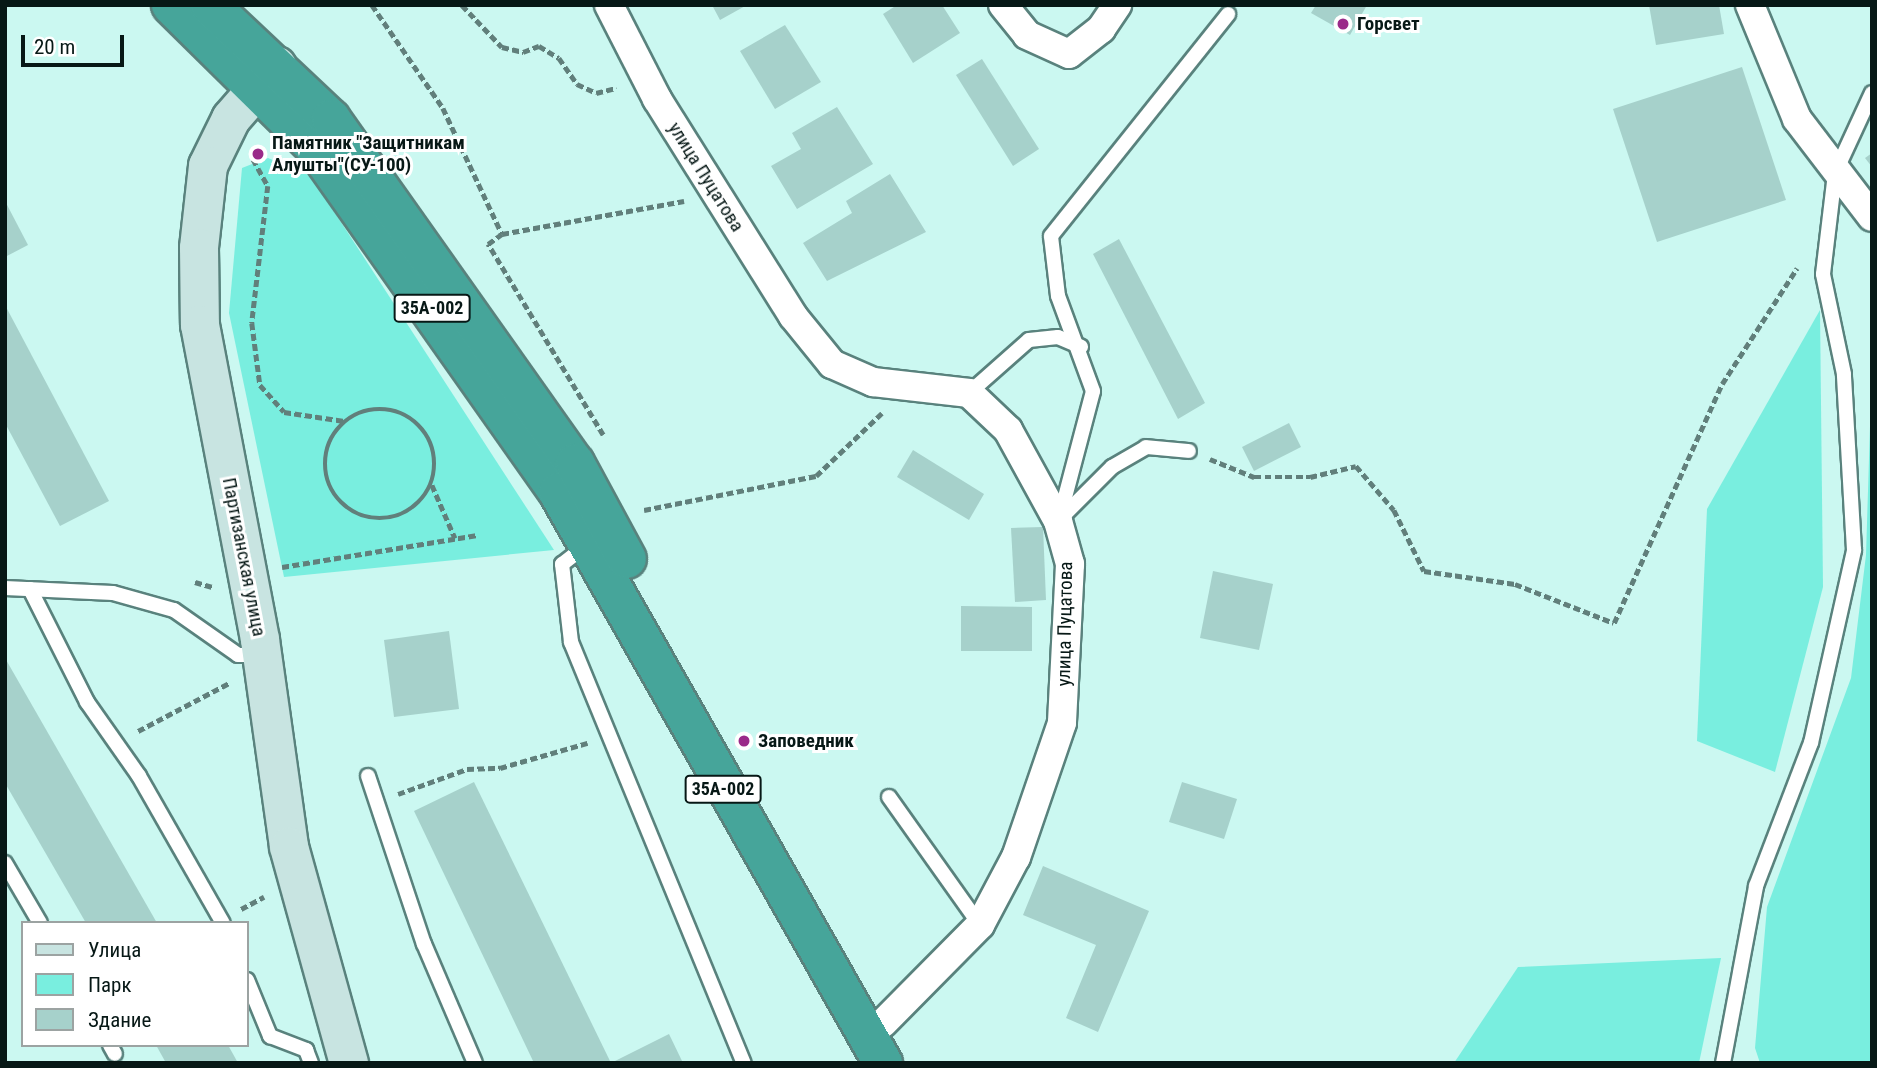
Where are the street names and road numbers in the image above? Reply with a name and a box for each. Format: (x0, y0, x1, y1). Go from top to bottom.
street label: улица Пуцатова (663, 118, 749, 236)
road number: 35А-002 (394, 294, 471, 322)
street label: Партизанская улица (217, 476, 271, 638)
street label: улица Пуцатова (1053, 561, 1077, 687)
road number: 35А-002 (684, 774, 762, 804)

